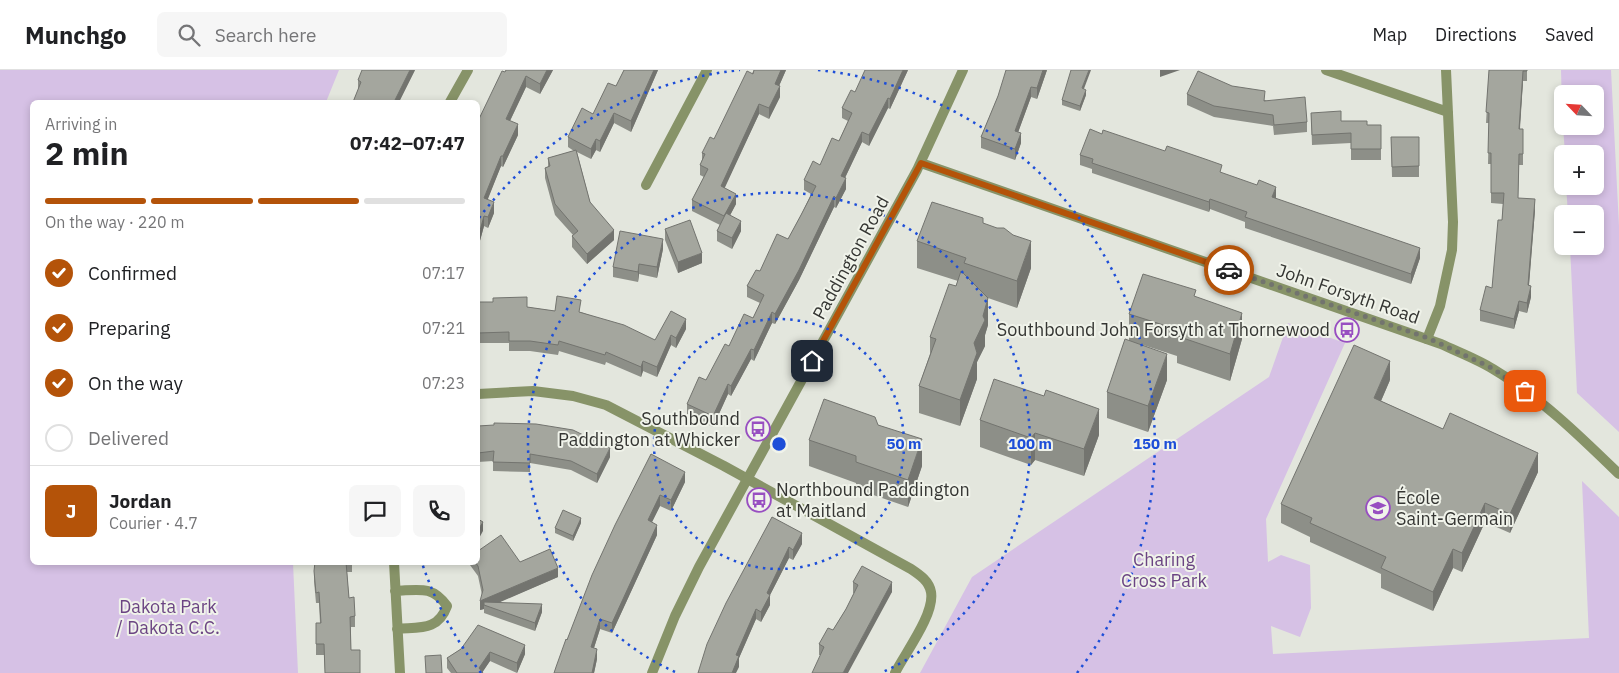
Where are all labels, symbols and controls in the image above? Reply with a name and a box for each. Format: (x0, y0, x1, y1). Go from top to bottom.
search box (157, 12, 507, 57)
text: Munchgo (25, 19, 127, 51)
icon: search (175, 21, 203, 49)
text: Search here (215, 23, 316, 47)
text: Map (1372, 23, 1407, 46)
text: Directions (1435, 23, 1517, 46)
text: Saved (1545, 23, 1594, 46)
north arrow (1554, 85, 1604, 135)
map controls (1554, 85, 1604, 255)
text: Arriving in (45, 114, 117, 134)
text: 07:42–07:47 (350, 131, 465, 155)
text: 2 min (45, 132, 129, 174)
button: + (1554, 145, 1604, 195)
street label: Paddington Road (807, 192, 894, 324)
button: − (1554, 205, 1604, 255)
text: On the way · 220 m (45, 212, 184, 232)
courier (1204, 245, 1254, 295)
icon: car (1215, 256, 1243, 284)
street label: John Forsyth Road (1274, 258, 1423, 329)
icon: check (45, 259, 73, 287)
text: Confirmed (88, 261, 177, 285)
text: 07:17 (422, 263, 465, 283)
icon: check (45, 314, 73, 342)
text: Preparing (88, 316, 170, 340)
bus stop icon: Southbound John Forsyth at Thornewood (1334, 317, 1360, 343)
text: 07:21 (422, 318, 465, 338)
place label: Southbound John Forsyth at Thornewood (997, 318, 1330, 341)
pin (791, 340, 833, 382)
icon: home (798, 347, 826, 375)
icon: check (45, 369, 73, 397)
pin (1504, 370, 1546, 412)
text: On the way (88, 371, 183, 395)
text: 07:23 (422, 373, 465, 393)
icon: bag (1511, 377, 1539, 405)
place label: Southbound Paddington at Whicker (558, 407, 740, 451)
bus stop icon: Southbound Paddington at Whicker (745, 416, 771, 442)
text: Delivered (88, 426, 169, 450)
text: 50 m (887, 434, 921, 453)
text: 100 m (1008, 434, 1052, 453)
text: 150 m (1133, 434, 1177, 453)
centre of rings (770, 435, 788, 453)
place label: Northbound Paddington at Maitland (776, 478, 970, 522)
button: chat (349, 485, 401, 537)
button: phone (413, 485, 465, 537)
place label: École Saint-Germain (1396, 486, 1513, 530)
bus stop icon: Northbound Paddington at Maitland (746, 487, 772, 513)
text: Jordan (109, 489, 172, 513)
school or university icon: École Saint-Germain (1365, 495, 1391, 521)
text: J (66, 499, 76, 523)
text: Courier · 4.7 (109, 513, 198, 533)
park label: Charing Cross Park (1121, 548, 1207, 592)
park label: Dakota Park / Dakota C.C. (116, 595, 220, 639)

